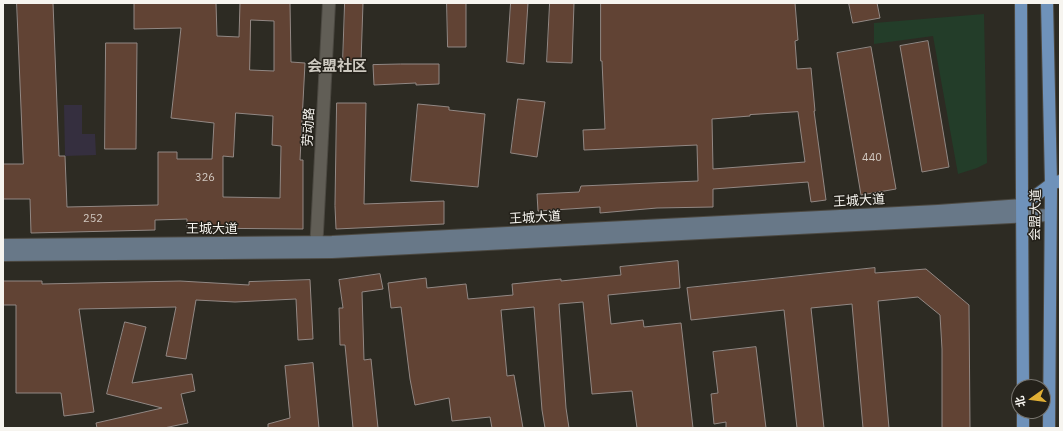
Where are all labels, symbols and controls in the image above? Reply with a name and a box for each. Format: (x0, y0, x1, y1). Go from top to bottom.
district label: 会盟社区 (307, 58, 367, 76)
street label: 劳动路 (300, 107, 318, 147)
house number: 440 (862, 151, 882, 165)
house number: 326 (195, 171, 215, 185)
street label: 会盟大道 (1028, 189, 1044, 241)
street label: 王城大道 (833, 192, 885, 210)
street label: 王城大道 (509, 209, 561, 227)
house number: 252 (83, 212, 103, 226)
street label: 王城大道 (186, 221, 238, 237)
north arrow (1011, 379, 1051, 419)
text: 北 (1012, 395, 1028, 409)

